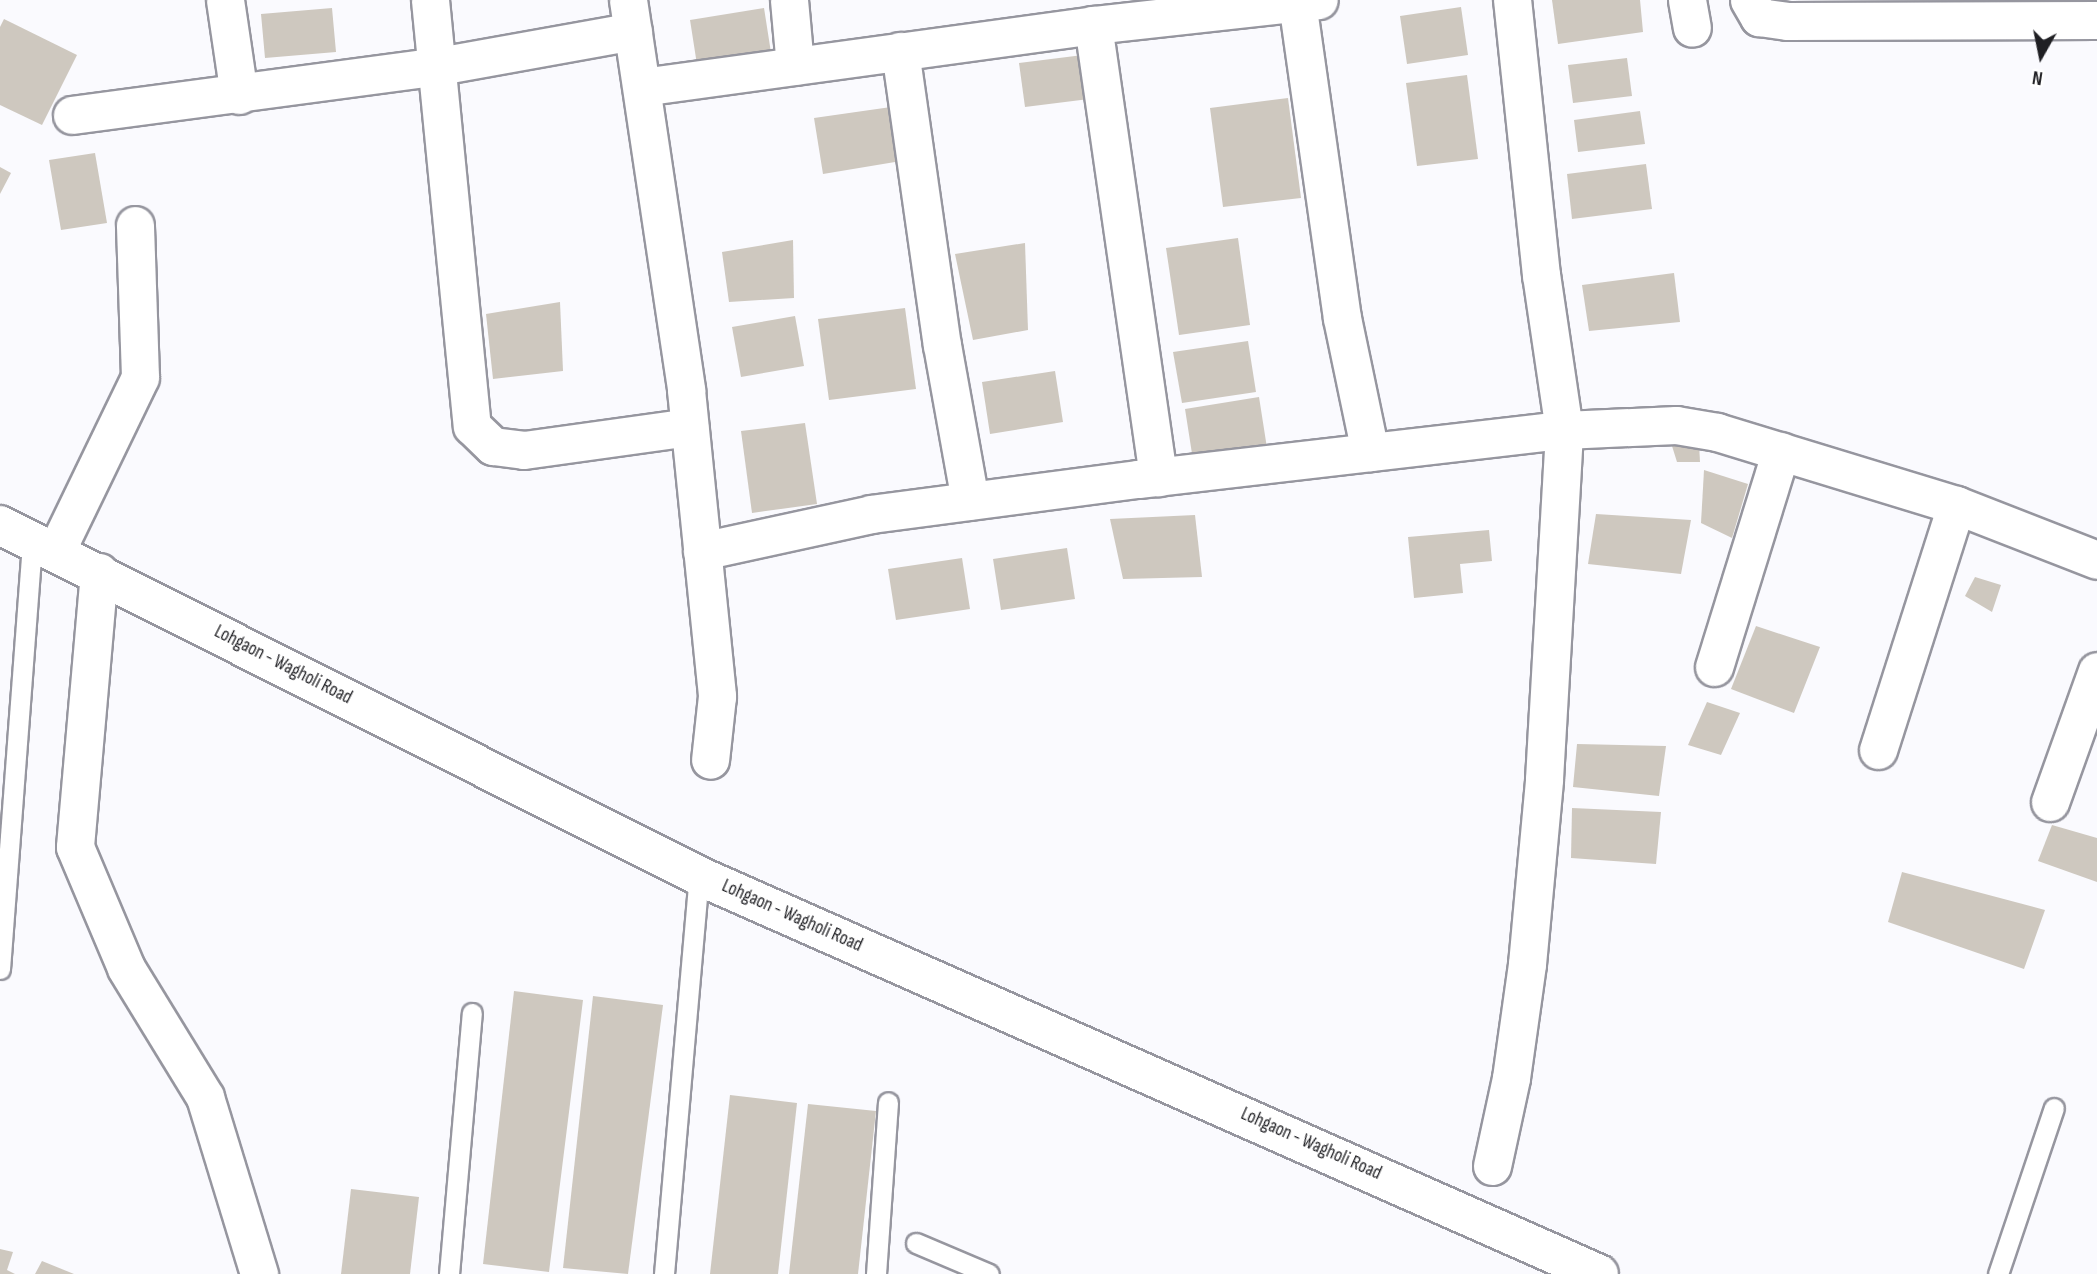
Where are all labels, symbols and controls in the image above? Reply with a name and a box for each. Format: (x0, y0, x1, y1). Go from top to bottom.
north arrow (2006, 21, 2076, 91)
text: N (2031, 65, 2044, 89)
street label: Lohgaon - Wagholi Road (210, 620, 356, 710)
street label: Lohgaon - Wagholi Road (718, 875, 866, 957)
street label: Lohgaon - Wagholi Road (1237, 1103, 1385, 1185)

